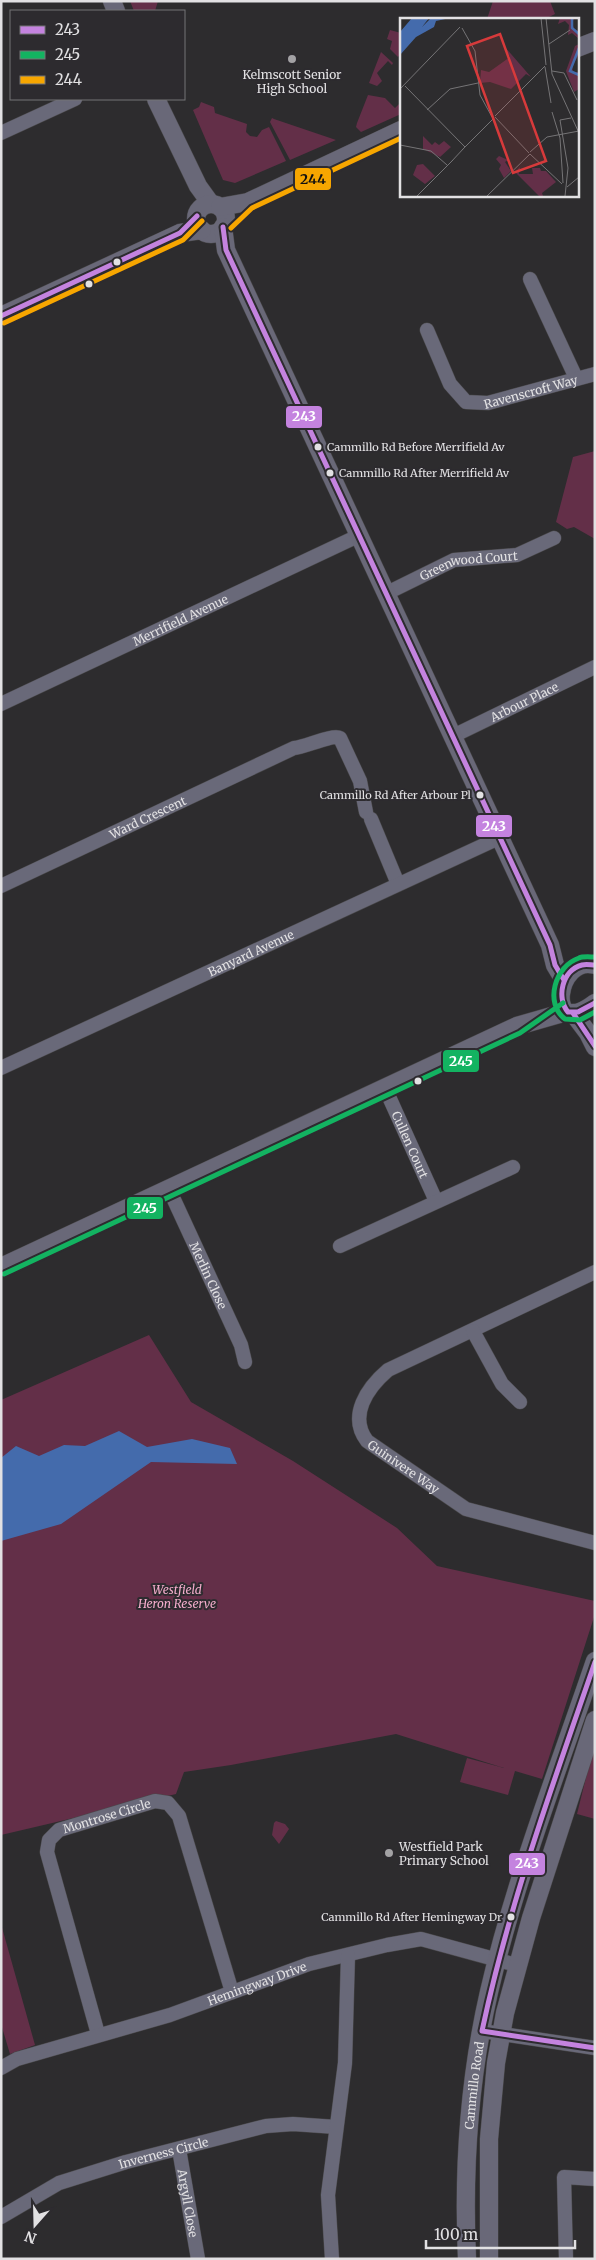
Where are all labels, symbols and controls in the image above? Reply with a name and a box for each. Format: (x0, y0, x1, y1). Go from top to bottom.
legend (10, 10, 185, 100)
inset map (400, 18, 578, 196)
text: 243 (55, 20, 80, 39)
text: 245 (55, 45, 80, 64)
marker: Kelmscott Senior High School (286, 53, 298, 65)
place label: Kelmscott Senior High School (242, 67, 342, 96)
text: 244 (55, 70, 82, 89)
line badge: 244 (294, 167, 332, 191)
text: 244 (300, 170, 326, 188)
unlabelled marker (112, 257, 122, 267)
unlabelled marker (84, 279, 94, 289)
street label: Ravenscroft Way (482, 372, 579, 411)
line badge: 243 (285, 405, 323, 429)
text: 243 (292, 407, 316, 425)
place label: Cammillo Rd Before Merrifield Av (327, 440, 505, 454)
marker: Cammillo Rd Before Merrifield Av (313, 442, 323, 452)
place label: Cammillo Rd After Merrifield Av (339, 466, 510, 480)
marker: Cammillo Rd After Merrifield Av (325, 468, 335, 478)
street label: Greenwood Court (417, 547, 518, 583)
street label: Merrifield Avenue (130, 591, 230, 649)
street label: Arbour Place (487, 679, 561, 725)
place label: Cammillo Rd After Arbour Pl (320, 788, 472, 802)
marker: Cammillo Rd After Arbour Pl (475, 790, 485, 800)
street label: Ward Crescent (106, 792, 189, 842)
line badge: 243 (475, 814, 513, 838)
text: 243 (482, 817, 506, 835)
street label: Banyard Avenue (205, 926, 296, 979)
line badge: 245 (442, 1049, 480, 1073)
text: 245 (449, 1052, 473, 1070)
unlabelled marker (413, 1076, 423, 1086)
street label: Cullen Court (389, 1109, 432, 1181)
line badge: 245 (126, 1196, 164, 1220)
text: 245 (133, 1199, 157, 1217)
street label: Merlin Close (187, 1239, 231, 1311)
street label: Guinivere Way (365, 1436, 443, 1496)
park label: Westfield Heron Reserve (137, 1582, 216, 1611)
street label: Montrose Circle (61, 1795, 152, 1836)
place label: Westfield Park Primary School (398, 1839, 489, 1868)
marker: Westfield Park Primary School (383, 1847, 395, 1859)
line badge: 243 (508, 1852, 546, 1876)
text: 243 (515, 1854, 539, 1872)
place label: Cammillo Rd After Hemingway Dr (321, 1910, 502, 1924)
marker: Cammillo Rd After Hemingway Dr (506, 1912, 516, 1922)
street label: Hemingway Drive (205, 1958, 308, 2008)
street label: Cammillo Road (461, 2040, 487, 2130)
street label: Inverness Circle (117, 2134, 210, 2171)
street label: Argyll Close (175, 2167, 202, 2238)
north arrow (10, 2200, 60, 2250)
scale bar (426, 2218, 575, 2250)
text: 100 m (434, 2225, 478, 2244)
text: N (22, 2227, 39, 2248)

